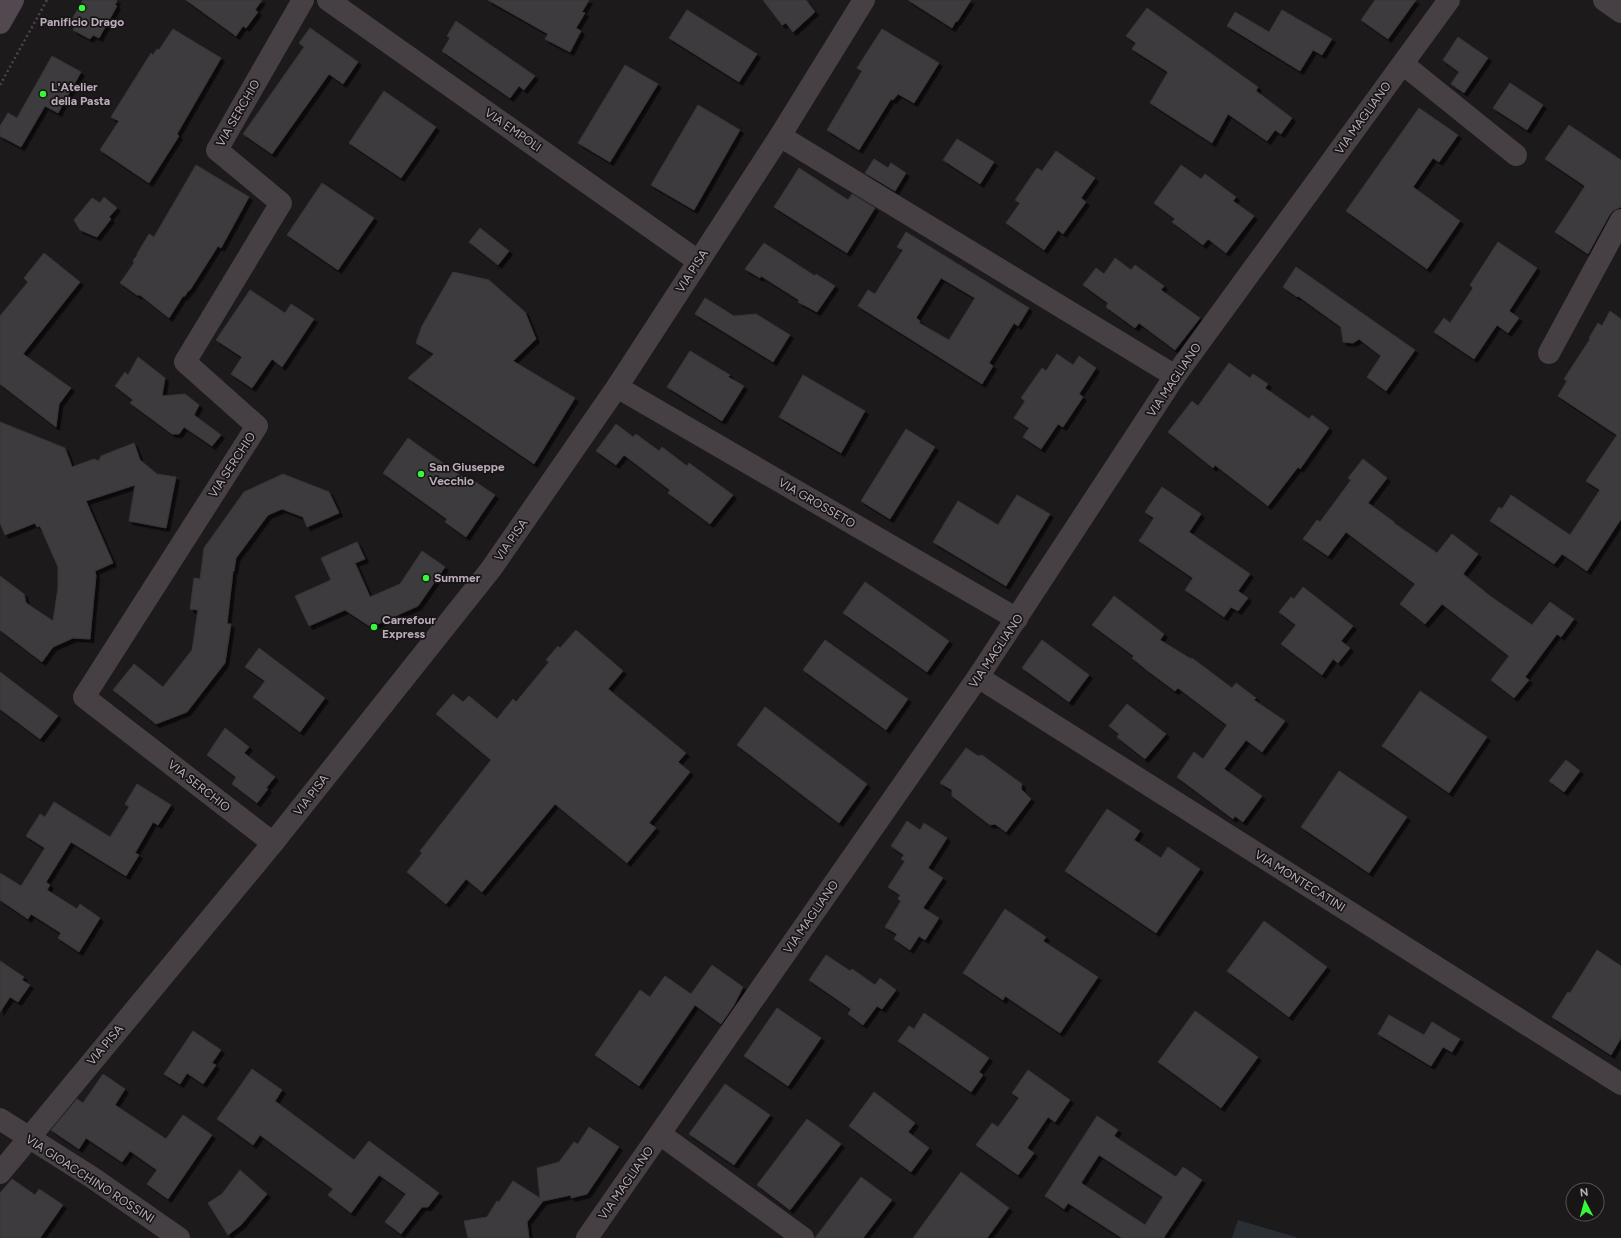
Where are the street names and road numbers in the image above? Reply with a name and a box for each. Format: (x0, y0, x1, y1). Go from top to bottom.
street label: VIA SERCHIO (213, 77, 263, 149)
street label: VIA MAGLIANO (1332, 79, 1394, 157)
street label: VIA EMPOLI (482, 105, 544, 155)
street label: VIA PISA (673, 247, 711, 295)
street label: VIA MAGLIANO (1144, 340, 1204, 420)
street label: VIA SERCHIO (206, 430, 258, 500)
street label: VIA GROSSETO (776, 475, 858, 531)
street label: VIA PISA (491, 516, 531, 564)
street label: VIA MAGLIANO (966, 611, 1026, 691)
street label: VIA SERCHIO (165, 757, 233, 815)
street label: VIA PISA (291, 772, 331, 818)
street label: VIA MONTECATINI (1252, 847, 1348, 915)
street label: VIA MAGLIANO (781, 878, 841, 956)
street label: VIA PISA (84, 1022, 126, 1068)
street label: VIA GIOACCHINO ROSSINI (23, 1132, 157, 1226)
street label: VIA MAGLIANO (596, 1144, 656, 1222)

